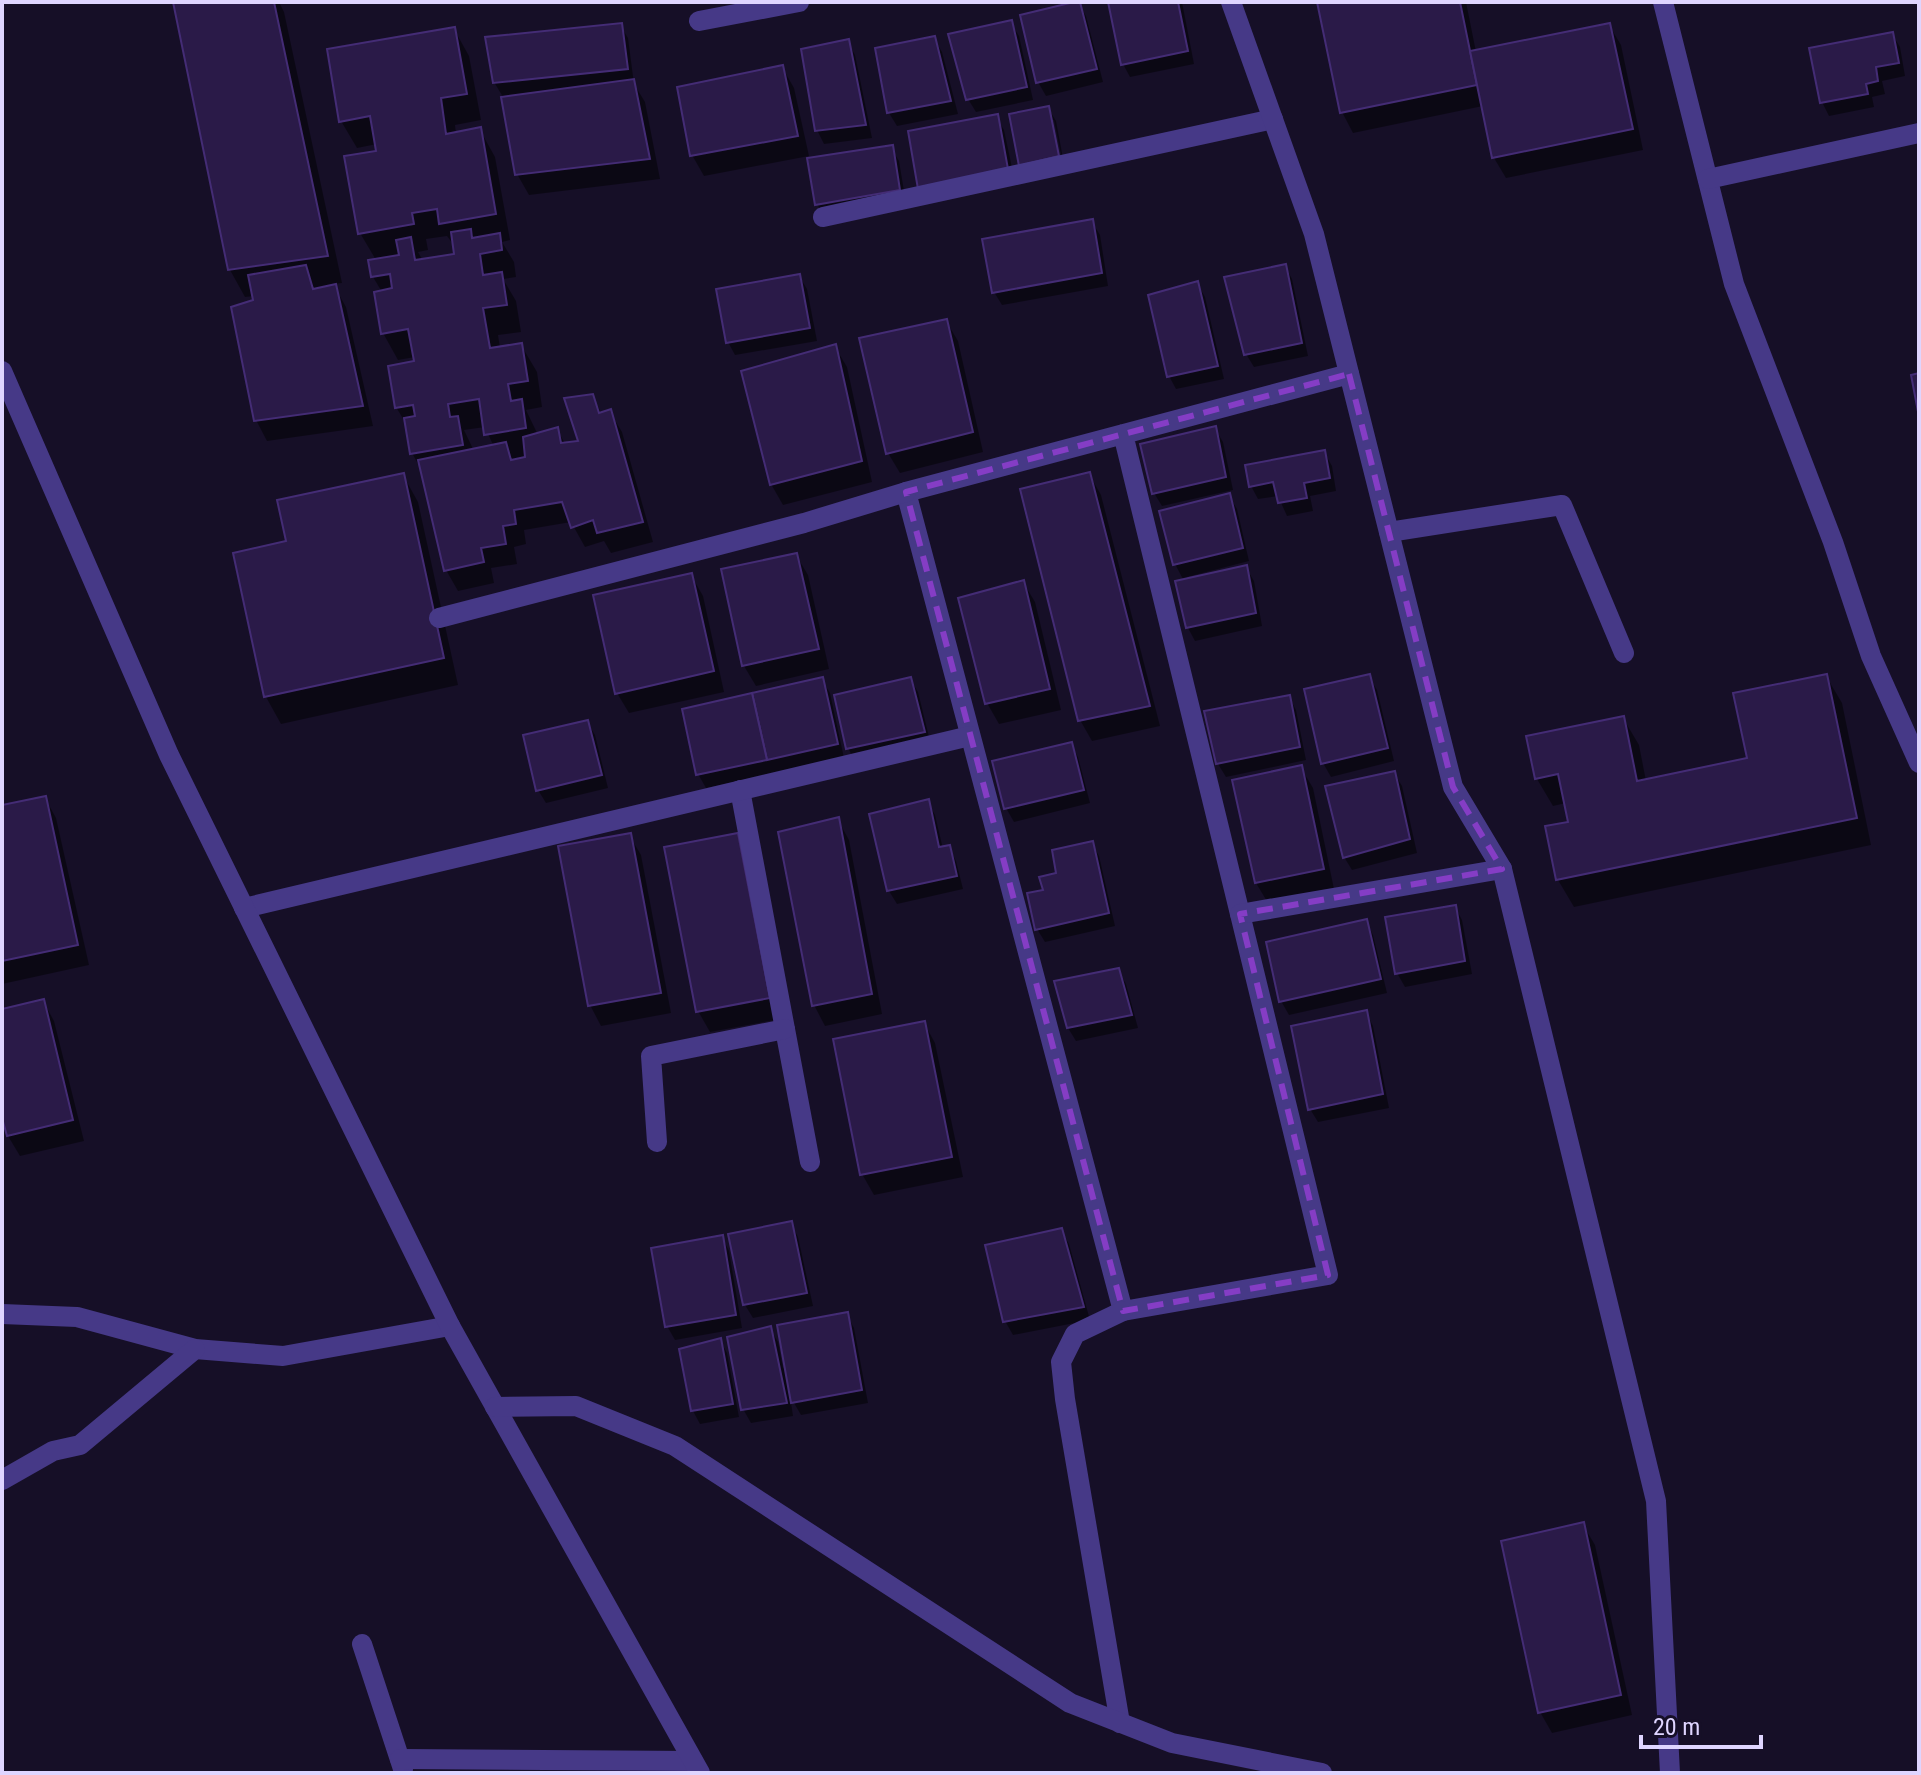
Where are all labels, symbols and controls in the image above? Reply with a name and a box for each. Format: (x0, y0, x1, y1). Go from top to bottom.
scale bar (1641, 1699, 1761, 1749)
text: 20 m (1653, 1713, 1700, 1741)

